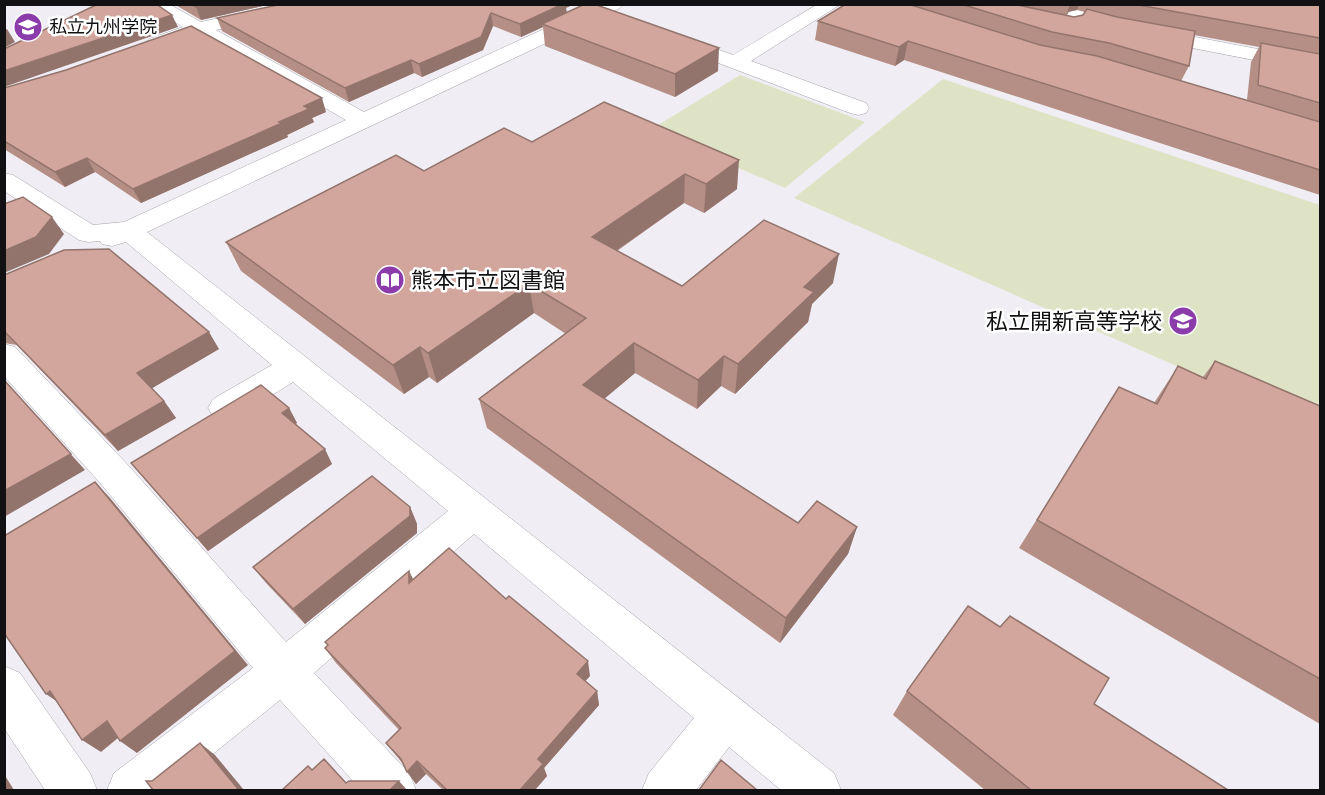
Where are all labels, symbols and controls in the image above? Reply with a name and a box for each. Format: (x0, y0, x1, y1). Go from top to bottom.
school or university icon: 私立九州学院 (12, 11, 44, 43)
place label: 私立九州学院 (49, 16, 157, 38)
library icon: 熊本市立図書館 (374, 264, 406, 296)
place label: 熊本市立図書館 (411, 268, 565, 294)
school or university icon: 私立開新高等学校 (1167, 305, 1199, 337)
place label: 私立開新高等学校 (986, 309, 1162, 335)

